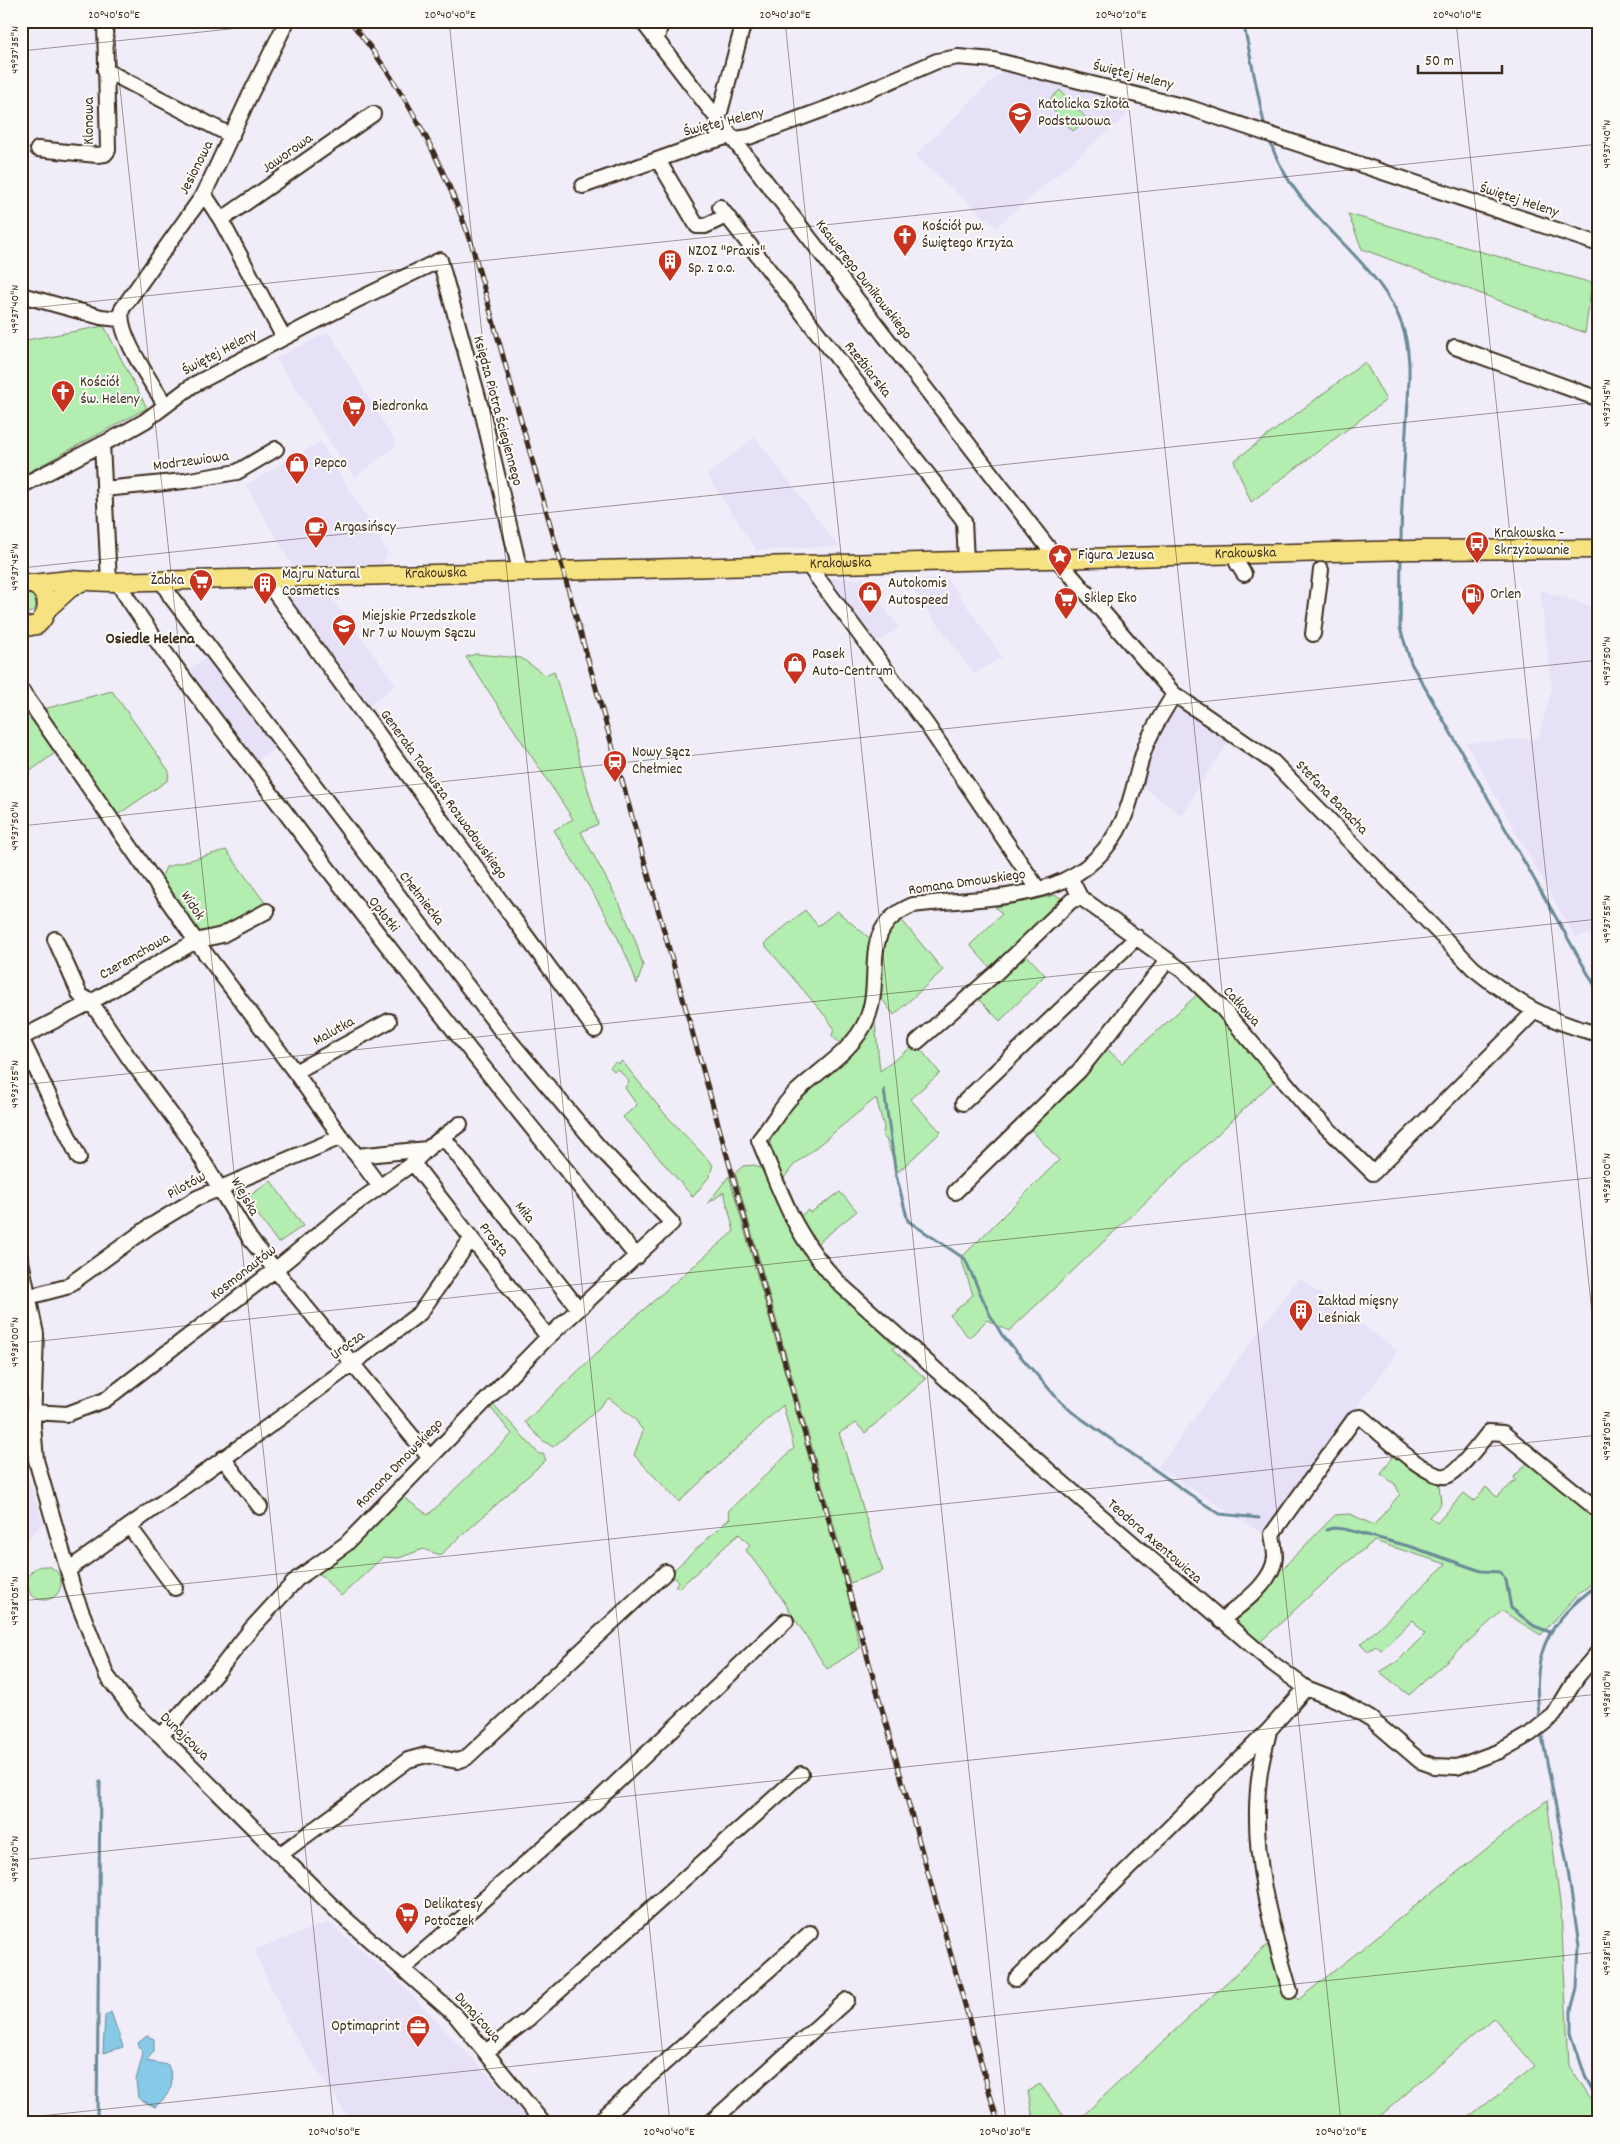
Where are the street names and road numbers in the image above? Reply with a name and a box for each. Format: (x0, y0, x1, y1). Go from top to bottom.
street label: Świętej Heleny (1090, 55, 1176, 97)
street label: Klonowa (79, 96, 101, 145)
street label: Świętej Heleny (681, 102, 767, 144)
street label: Jaworowa (258, 128, 319, 180)
street label: Jesionowa (174, 136, 220, 199)
street label: Świętej Heleny (1477, 178, 1562, 224)
street label: Ksawerego Dunikowskiego (809, 215, 917, 345)
street label: Świętej Heleny (179, 324, 262, 382)
street label: Księdza Piotra Ściegiennego (466, 333, 528, 489)
street label: Rzeźbiarska (838, 337, 897, 404)
street label: Modrzewiowa (152, 446, 231, 478)
street label: Krakowska (1214, 542, 1277, 566)
street label: Krakowska (809, 552, 873, 576)
street label: Krakowska (405, 562, 468, 586)
street label: Generała Tadeusza Rozwadowskiego (374, 706, 512, 885)
street label: Stefana Banacha (1290, 756, 1373, 841)
street label: Romana Dmowskiego (907, 864, 1027, 902)
street label: Chełmiecka (393, 867, 450, 932)
street label: Widok (174, 887, 210, 925)
street label: Opłotki (362, 892, 404, 938)
street label: Czeremchowa (96, 927, 175, 986)
street label: Całkowa (1217, 982, 1266, 1033)
street label: Malutka (309, 1011, 360, 1052)
street label: Pilotów (163, 1166, 211, 1206)
street label: Wiejska (224, 1174, 264, 1221)
street label: Miła (508, 1197, 540, 1229)
street label: Prosta (473, 1218, 514, 1262)
street label: Kosmonautów (206, 1240, 282, 1306)
street label: Urocza (326, 1325, 371, 1366)
street label: Romana Dmowskiego (351, 1414, 449, 1514)
street label: Teodora Axentowicza (1102, 1494, 1207, 1590)
street label: Dunajcowa (154, 1708, 214, 1767)
street label: Dunajcowa (448, 1988, 506, 2049)

